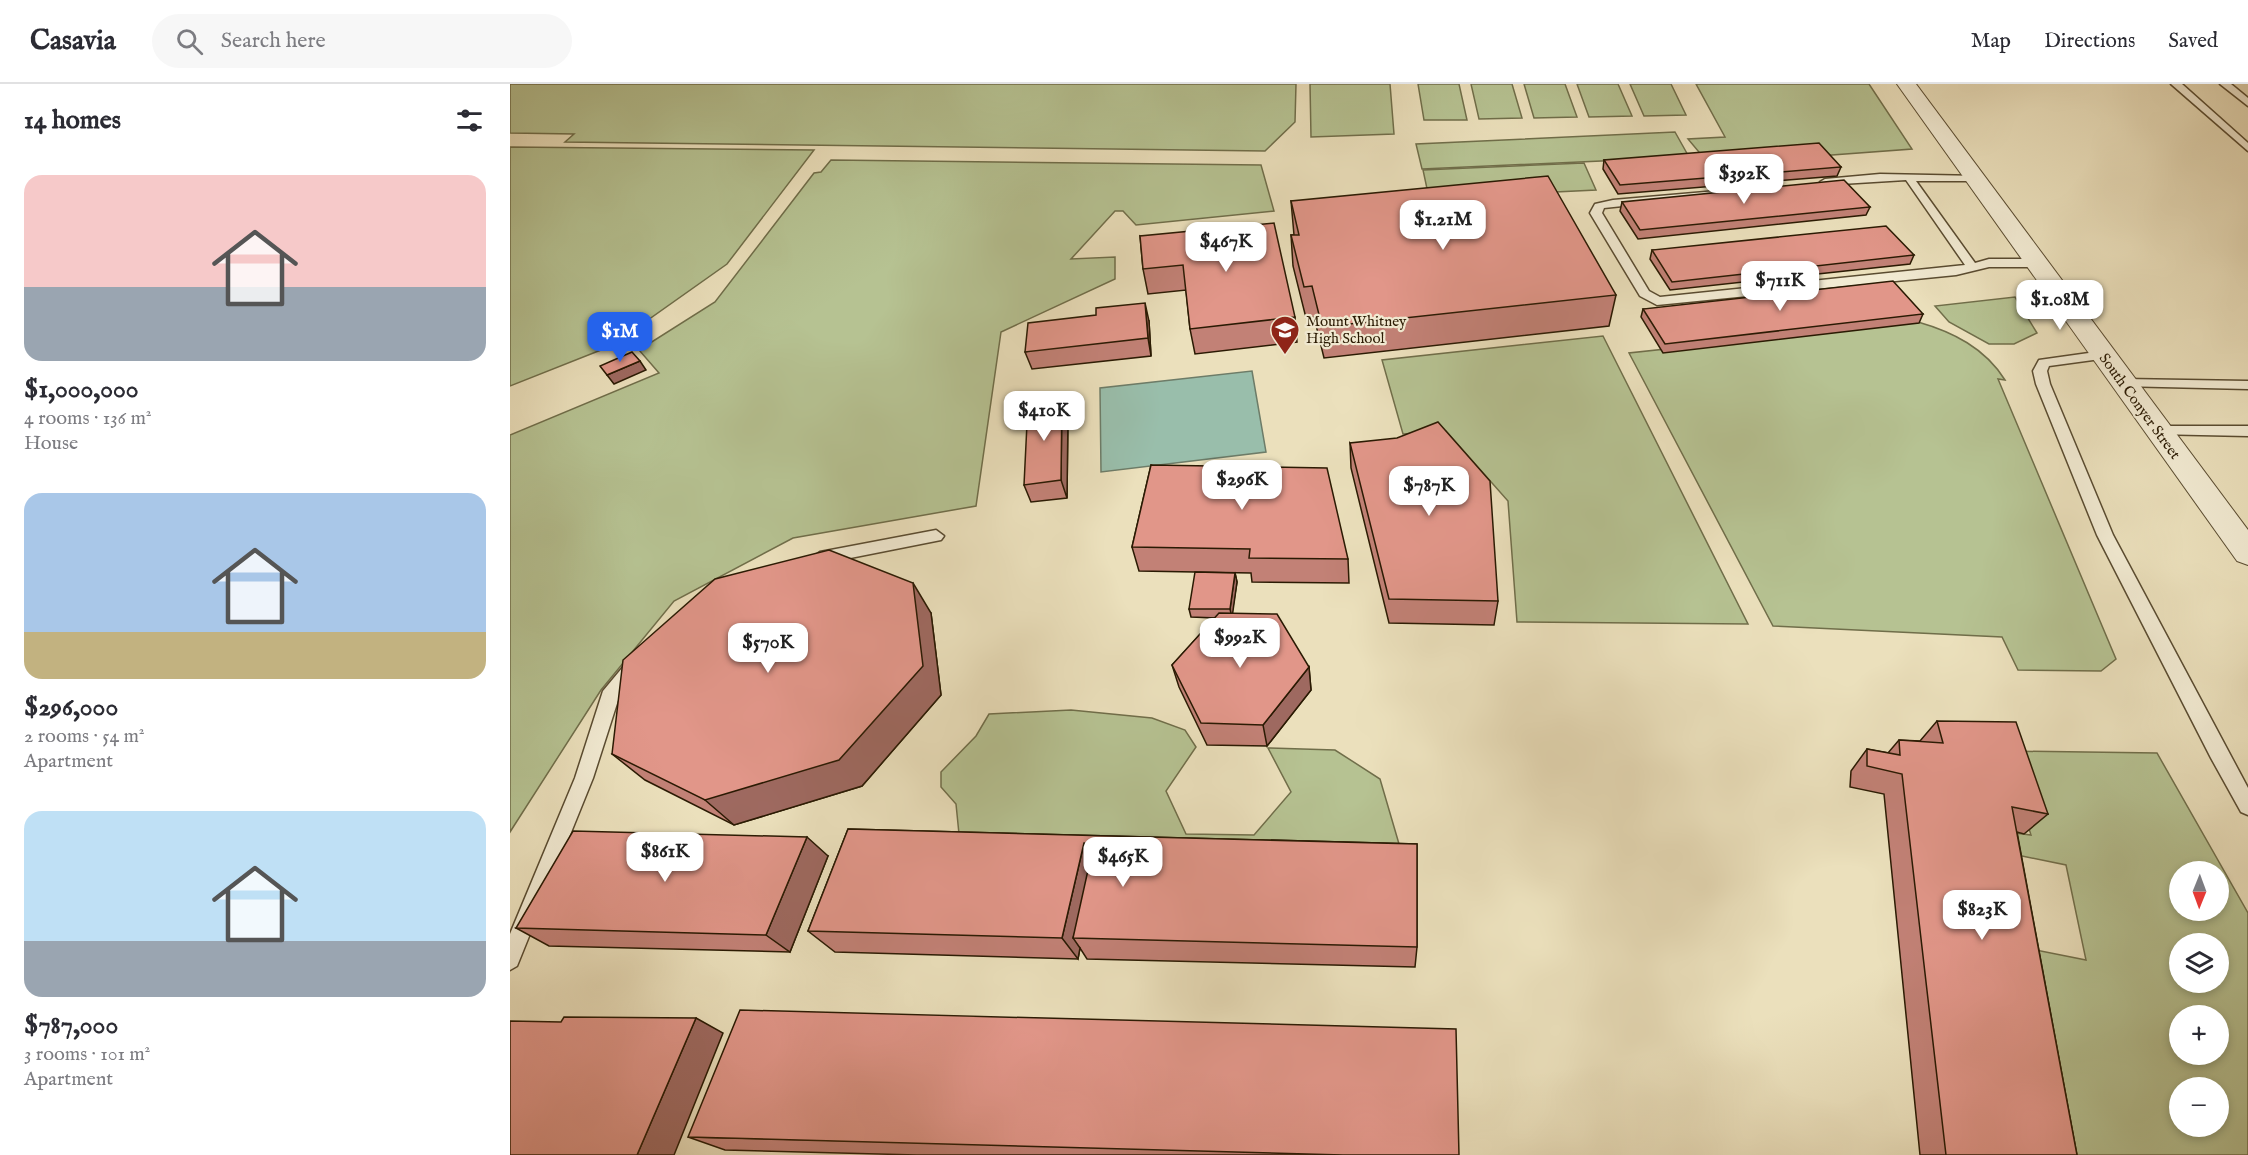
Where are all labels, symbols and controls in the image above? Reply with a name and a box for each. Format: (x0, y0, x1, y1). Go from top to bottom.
search box (152, 14, 572, 68)
text: Casavia (30, 24, 116, 59)
icon: search (173, 25, 206, 58)
text: Search here (221, 27, 326, 55)
text: Map (1971, 28, 2011, 55)
text: Directions (2044, 28, 2135, 55)
text: Saved (2168, 28, 2218, 55)
text: 14 homes (24, 104, 121, 137)
icon: filters (453, 104, 486, 137)
pin: $392K (1702, 154, 1786, 205)
text: $392K (1718, 161, 1770, 186)
pin: $1.21M (1394, 200, 1492, 251)
text: $1.21M (1414, 207, 1472, 232)
icon: home (201, 214, 309, 322)
pin: $467K (1184, 222, 1268, 273)
text: $467K (1199, 229, 1253, 254)
pin: $711K (1738, 261, 1822, 312)
text: $711K (1755, 268, 1805, 293)
pin: $1.08M (2011, 280, 2109, 331)
text: $1.08M (2030, 287, 2090, 312)
pin: $1M (591, 312, 649, 363)
place label: Mount Whitney High School (1306, 312, 1407, 348)
school or university icon: Mount Whitney High School (1269, 314, 1301, 356)
text: $1M (601, 319, 639, 344)
street label: South Conyer Street (2095, 349, 2185, 463)
text: $1,000,000 (24, 373, 139, 406)
pin: $410K (1002, 391, 1086, 442)
text: $410K (1018, 398, 1070, 423)
text: 4 rooms · 136 m² (24, 406, 151, 431)
text: House (24, 431, 78, 456)
pin: $296K (1200, 460, 1284, 511)
pin: $787K (1387, 466, 1471, 517)
text: $296K (1216, 467, 1268, 492)
text: $787K (1403, 473, 1455, 498)
icon: home (201, 532, 309, 640)
pin: $992K (1198, 618, 1282, 669)
pin: $570K (726, 623, 810, 674)
text: $992K (1214, 625, 1266, 650)
text: $570K (742, 630, 794, 655)
text: $296,000 (24, 691, 118, 724)
text: 2 rooms · 54 m² (24, 724, 145, 749)
text: Apartment (24, 749, 113, 774)
pin: $861K (623, 832, 707, 883)
pin: $465K (1081, 837, 1165, 888)
text: $861K (640, 839, 690, 864)
text: $465K (1097, 844, 1149, 869)
icon: home (201, 850, 309, 958)
north arrow (2169, 861, 2229, 921)
map controls (2169, 861, 2229, 1137)
pin: $823K (1940, 890, 2024, 941)
text: $823K (1957, 897, 2007, 922)
button: layers (2169, 933, 2229, 993)
button: + (2169, 1005, 2229, 1065)
text: $787,000 (24, 1009, 118, 1042)
text: 3 rooms · 101 m² (24, 1042, 150, 1067)
text: Apartment (24, 1067, 113, 1092)
button: − (2169, 1077, 2229, 1137)

